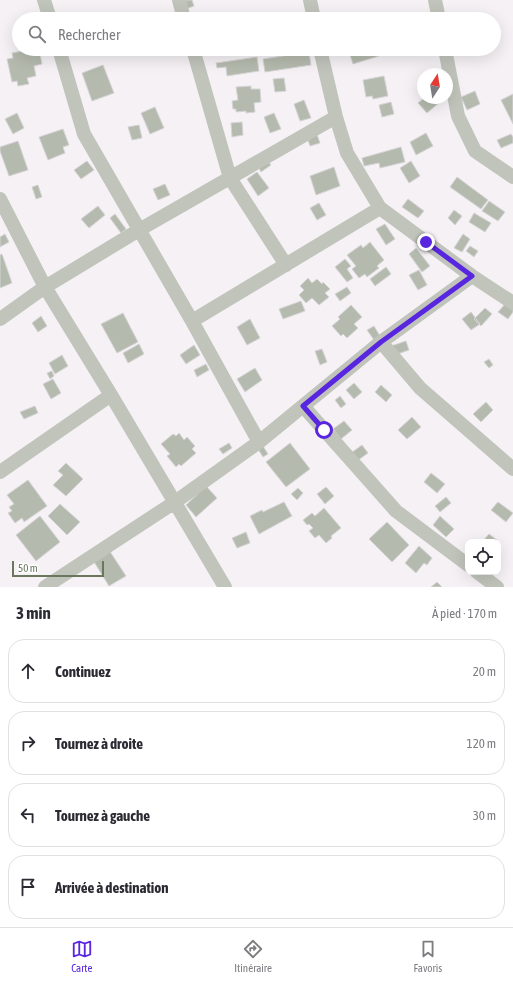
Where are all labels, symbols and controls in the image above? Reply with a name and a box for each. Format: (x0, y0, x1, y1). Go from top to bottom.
search box (12, 12, 501, 56)
icon: search (26, 23, 48, 45)
text: Rechercher (58, 26, 120, 43)
north arrow (417, 68, 453, 104)
route end (417, 233, 435, 251)
route start (315, 421, 333, 439)
map controls (465, 539, 501, 575)
button: locate (465, 539, 501, 575)
scale bar (12, 559, 104, 578)
text: 50 m (18, 562, 38, 574)
text: 3 min (16, 603, 51, 623)
text: À pied · 170 m (432, 606, 497, 621)
icon: ahead (17, 660, 39, 682)
text: Continuez (55, 663, 111, 680)
text: 20 m (473, 664, 496, 679)
icon: right (17, 732, 39, 754)
text: Tournez à droite (55, 735, 143, 752)
text: 120 m (467, 736, 496, 751)
icon: left (17, 804, 39, 826)
text: Tournez à gauche (55, 807, 150, 824)
text: 30 m (473, 808, 496, 823)
icon: arrive (17, 876, 39, 898)
text: Arrivée à destination (55, 879, 169, 896)
tab: Carte (71, 938, 93, 974)
tab: Itinéraire (234, 938, 272, 974)
tab: Favoris (414, 938, 442, 974)

